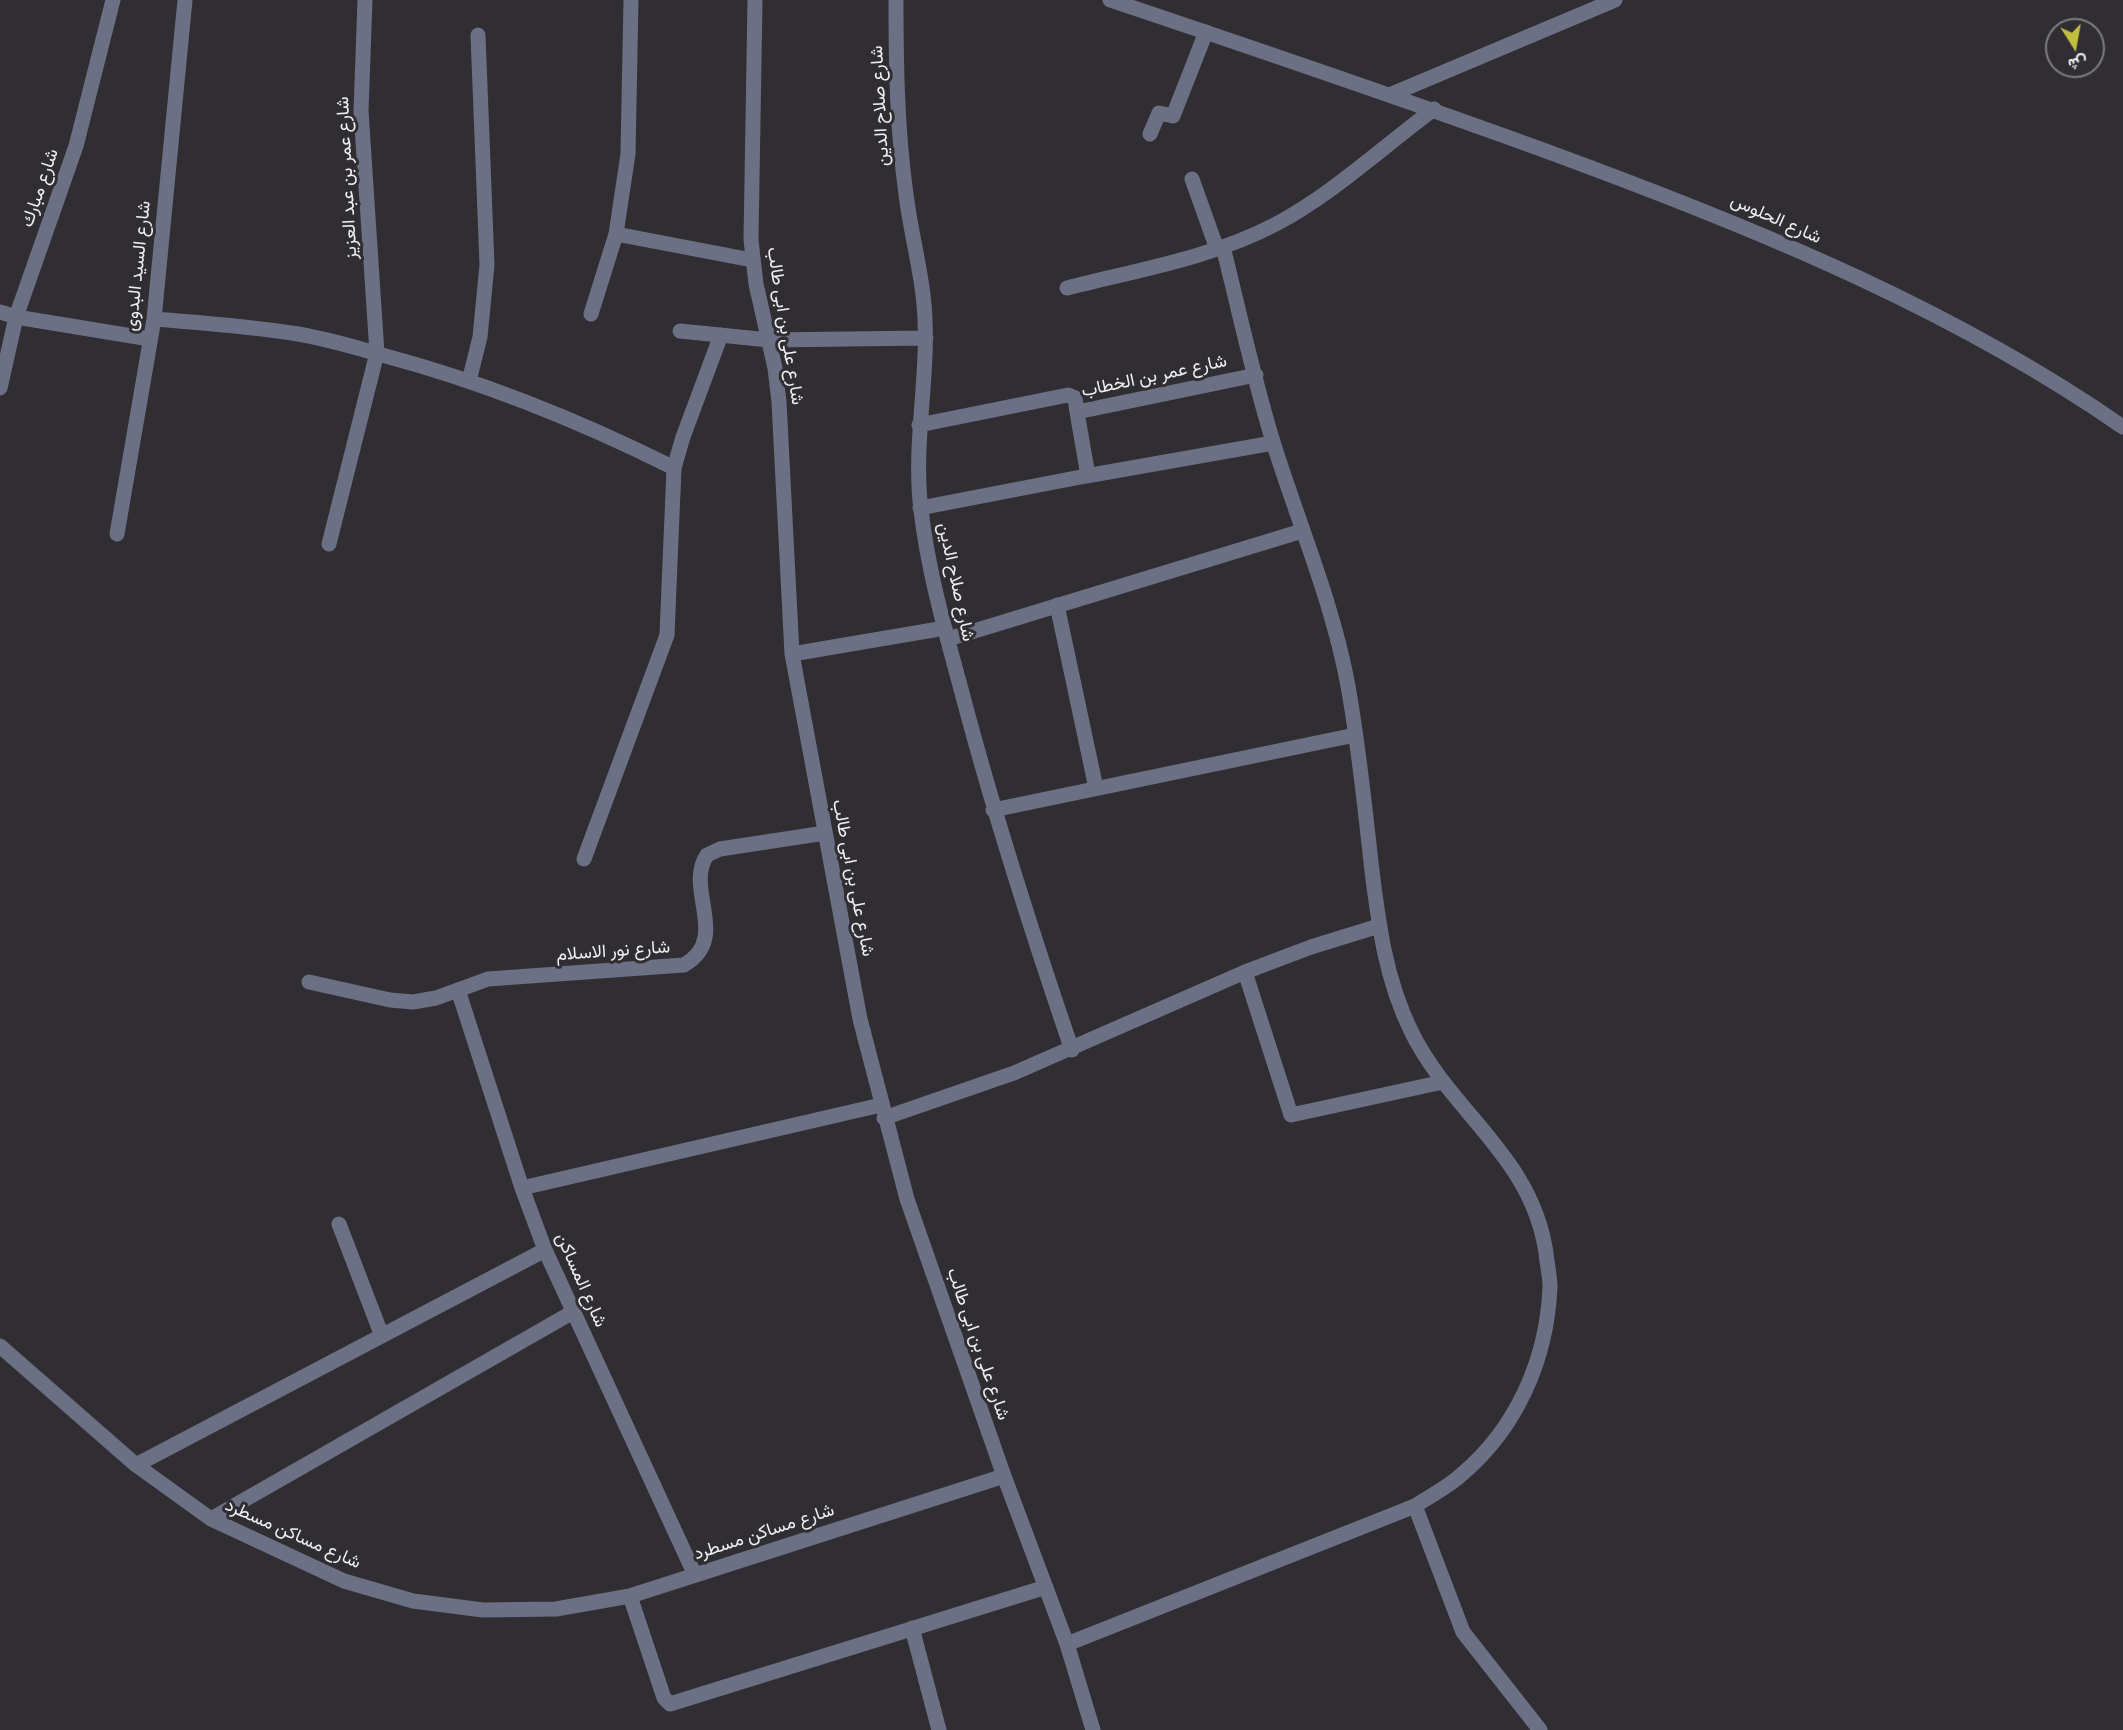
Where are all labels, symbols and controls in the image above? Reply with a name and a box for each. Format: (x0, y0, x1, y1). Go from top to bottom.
north arrow (2045, 18, 2105, 78)
street label: شارع صلاح الدين (866, 45, 894, 167)
text: ش (2067, 52, 2089, 75)
street label: شارع عمر بن عبد العزيز (332, 96, 362, 260)
street label: شارع مبارك (16, 146, 64, 230)
street label: شارع الحلوس (1727, 189, 1825, 249)
street label: شارع السيد البدوى (120, 200, 156, 332)
street label: شارع على بن ابى طالب (762, 246, 808, 406)
street label: شارع عمر بن الخطاب (1079, 350, 1229, 402)
street label: شارع صلاح الدين (933, 521, 979, 643)
street label: شارع على بن ابى طالب (827, 798, 879, 958)
street label: شارع نور الاسلام (555, 936, 671, 966)
street label: شارع المساكن (551, 1229, 611, 1331)
street label: شارع على بن ابى طالب (942, 1265, 1014, 1423)
street label: شارع مساكن مسطرد (222, 1494, 364, 1574)
street label: شارع مساكن مسطرد (691, 1499, 837, 1565)

